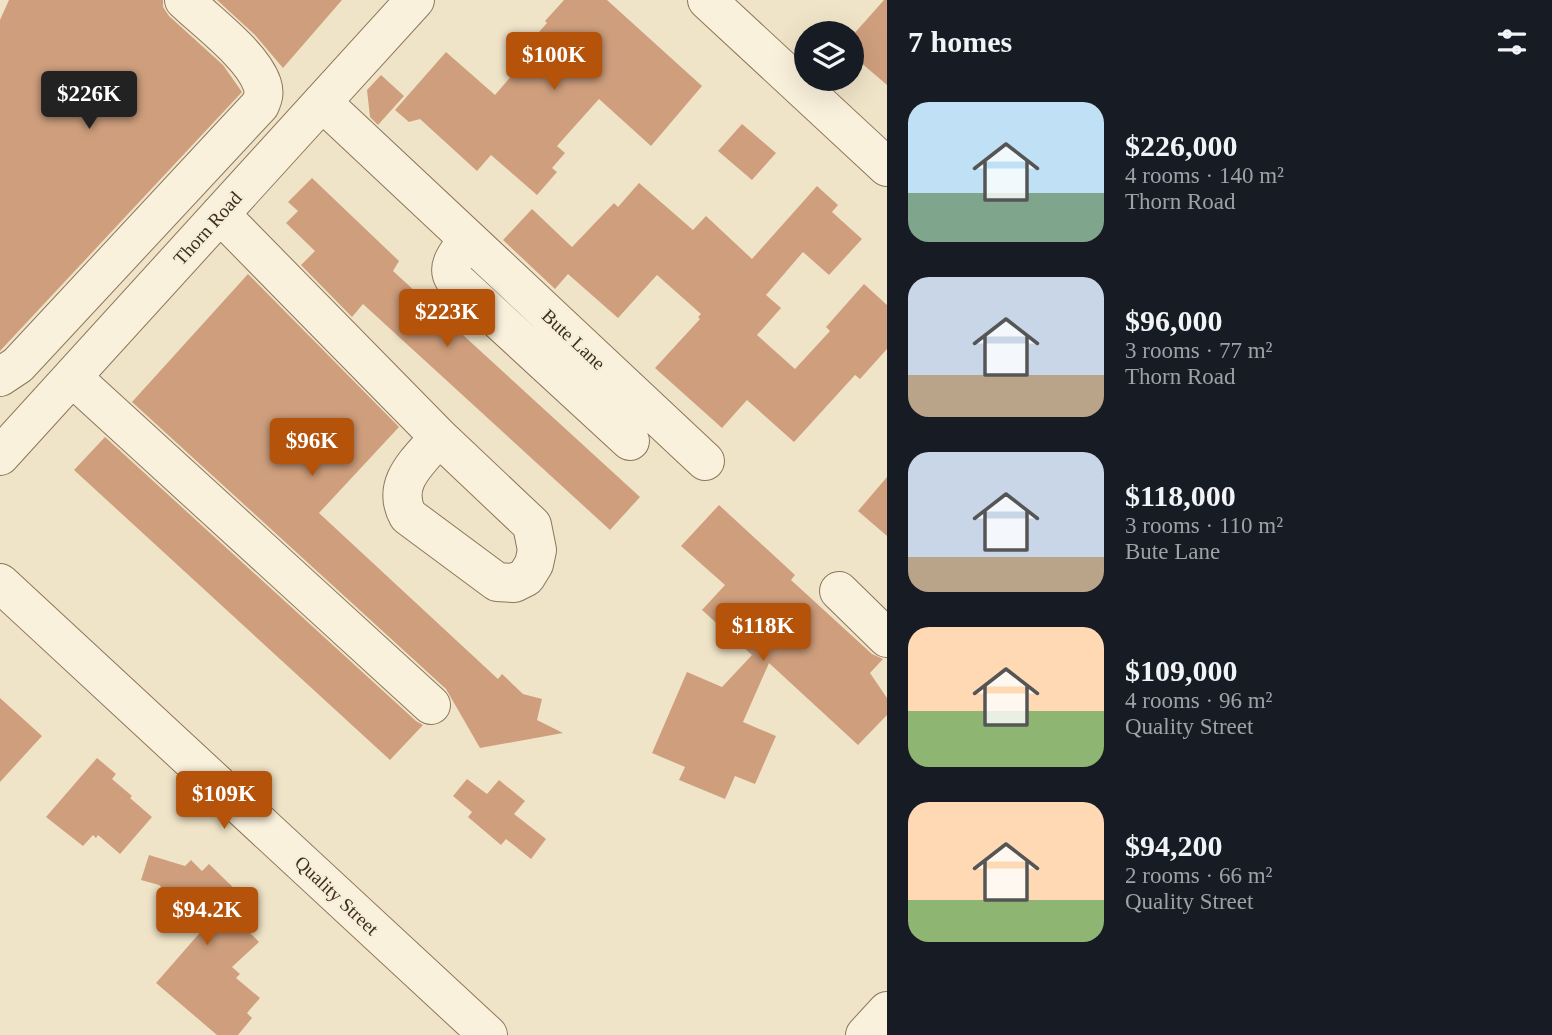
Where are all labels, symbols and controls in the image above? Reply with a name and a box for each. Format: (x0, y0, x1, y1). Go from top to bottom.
map controls (794, 21, 864, 91)
button: layers (794, 21, 864, 91)
icon: filters (1493, 23, 1531, 61)
text: 7 homes (908, 25, 1012, 58)
pin: $100K (505, 32, 603, 92)
text: $100K (522, 42, 586, 67)
pin: $226K (40, 72, 138, 131)
text: $226K (57, 81, 121, 106)
text: $226,000 (1125, 129, 1238, 162)
icon: home (964, 130, 1048, 214)
text: 4 rooms · 140 m² (1125, 163, 1284, 188)
street label: Thorn Road (169, 187, 246, 269)
text: Thorn Road (1125, 189, 1236, 214)
pin: $223K (398, 290, 496, 349)
text: $223K (415, 299, 479, 324)
text: $96,000 (1125, 304, 1223, 337)
street label: Bute Lane (538, 305, 610, 374)
icon: home (964, 305, 1048, 389)
text: 3 rooms · 77 m² (1125, 338, 1272, 363)
text: Thorn Road (1125, 364, 1236, 389)
pin: $96K (271, 419, 353, 478)
text: $96K (286, 428, 338, 453)
text: $118,000 (1125, 479, 1236, 512)
icon: home (964, 480, 1048, 564)
text: 3 rooms · 110 m² (1125, 513, 1283, 538)
text: Bute Lane (1125, 539, 1220, 564)
pin: $118K (714, 604, 812, 663)
text: $118K (732, 613, 794, 638)
text: $109,000 (1125, 654, 1238, 687)
icon: home (964, 655, 1048, 739)
text: 4 rooms · 96 m² (1125, 688, 1272, 713)
text: Quality Street (1125, 714, 1253, 739)
pin: $109K (175, 772, 273, 831)
text: $109K (192, 781, 256, 806)
text: $94,200 (1125, 829, 1223, 862)
icon: home (964, 830, 1048, 914)
street label: Quality Street (291, 852, 383, 940)
text: 2 rooms · 66 m² (1125, 863, 1272, 888)
pin: $94.2K (150, 888, 264, 947)
text: Quality Street (1125, 889, 1253, 914)
text: $94.2K (172, 897, 242, 922)

